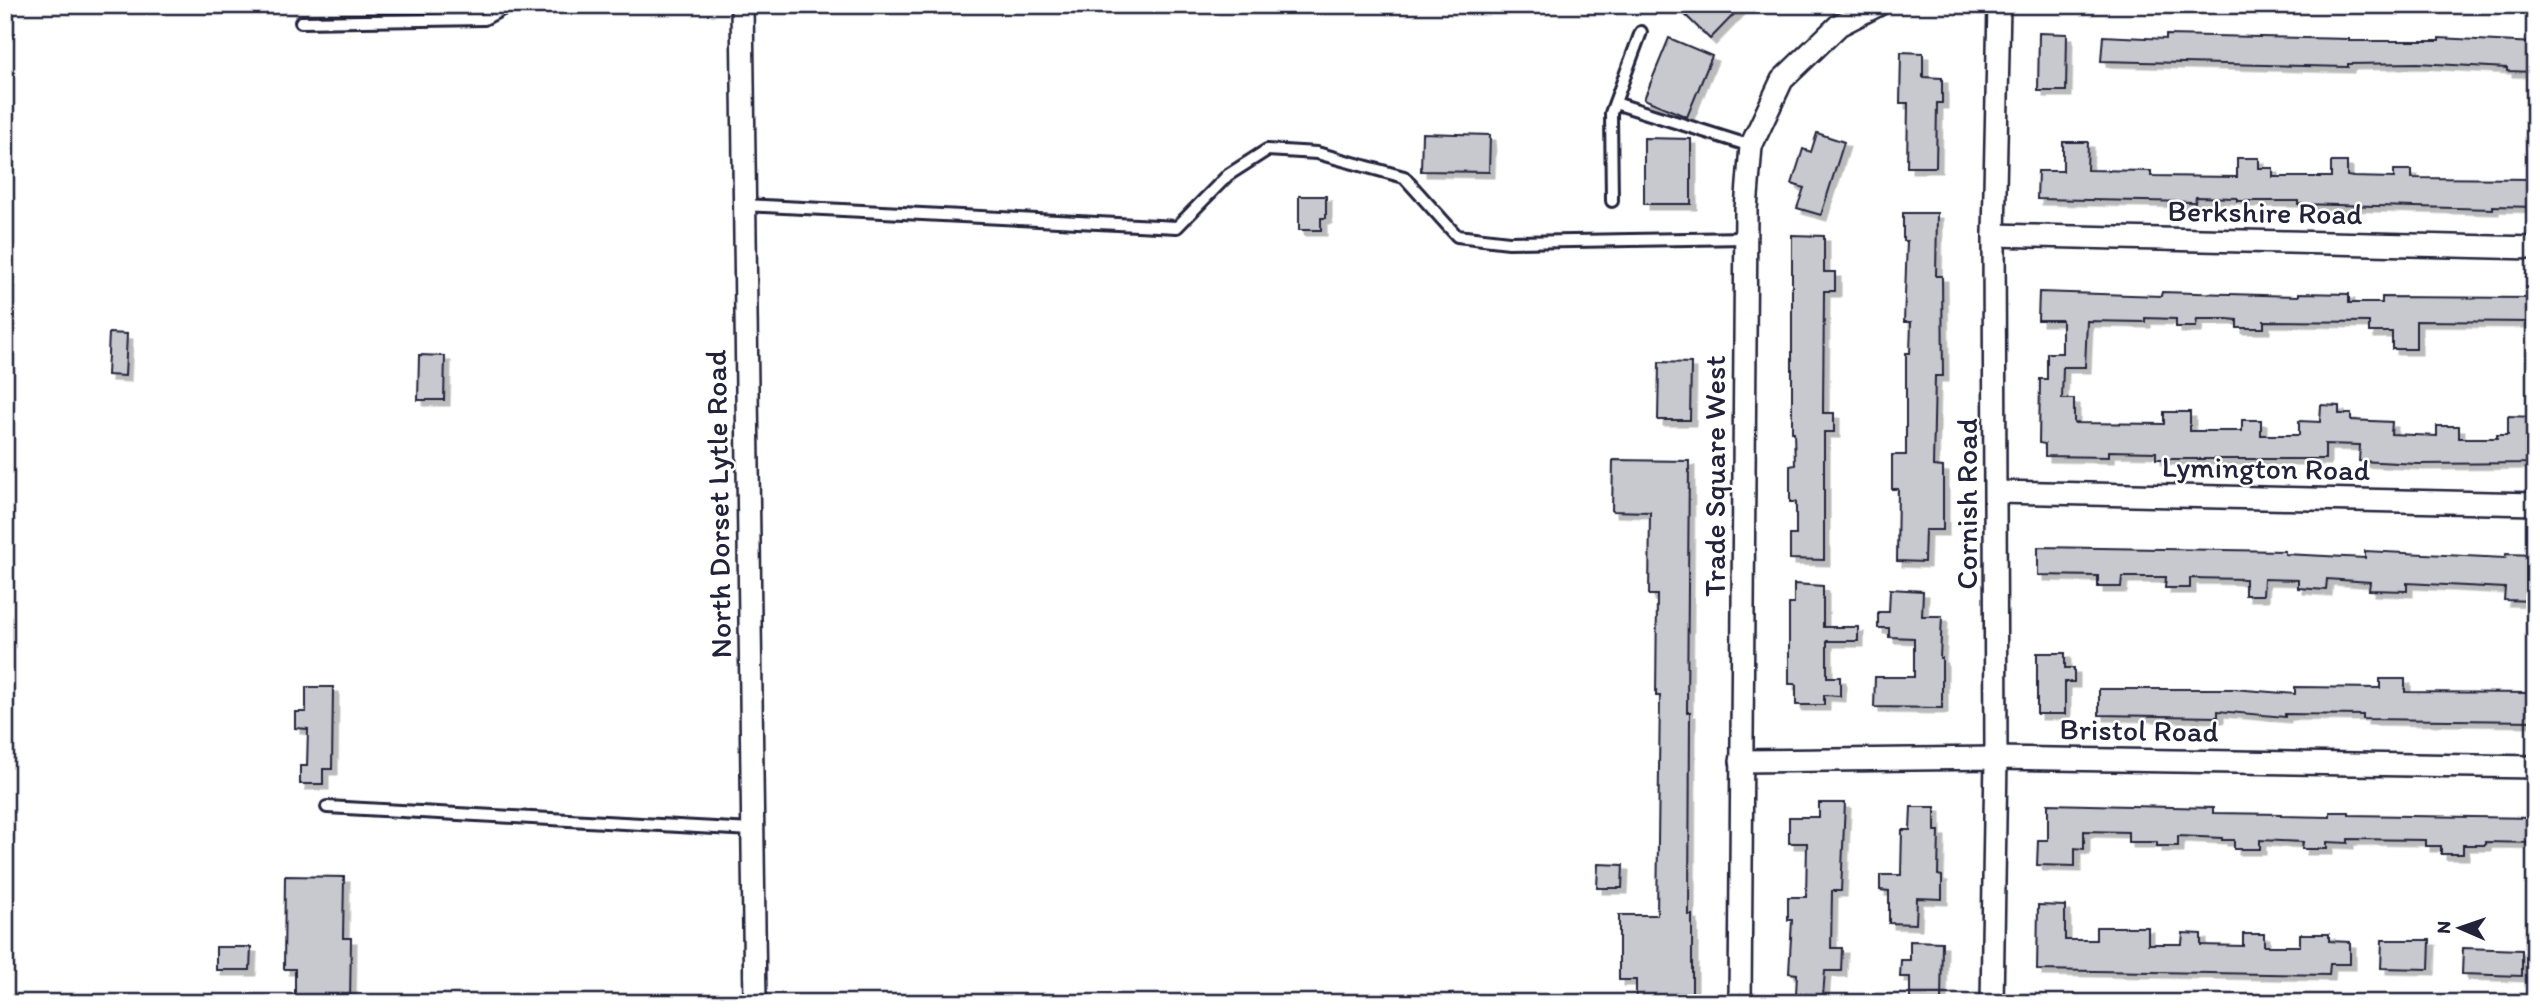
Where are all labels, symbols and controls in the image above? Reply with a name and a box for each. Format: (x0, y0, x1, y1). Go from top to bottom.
street label: Berkshire Road (2167, 192, 2363, 232)
street label: North Dorset Lytle Road (697, 349, 739, 659)
street label: Trade Square West (1696, 355, 1733, 597)
street label: Cornish Road (1948, 418, 1985, 590)
street label: Lymington Road (2161, 448, 2371, 488)
street label: Bristol Road (2059, 710, 2219, 750)
north arrow (2424, 892, 2494, 962)
text: N (2432, 921, 2455, 934)

